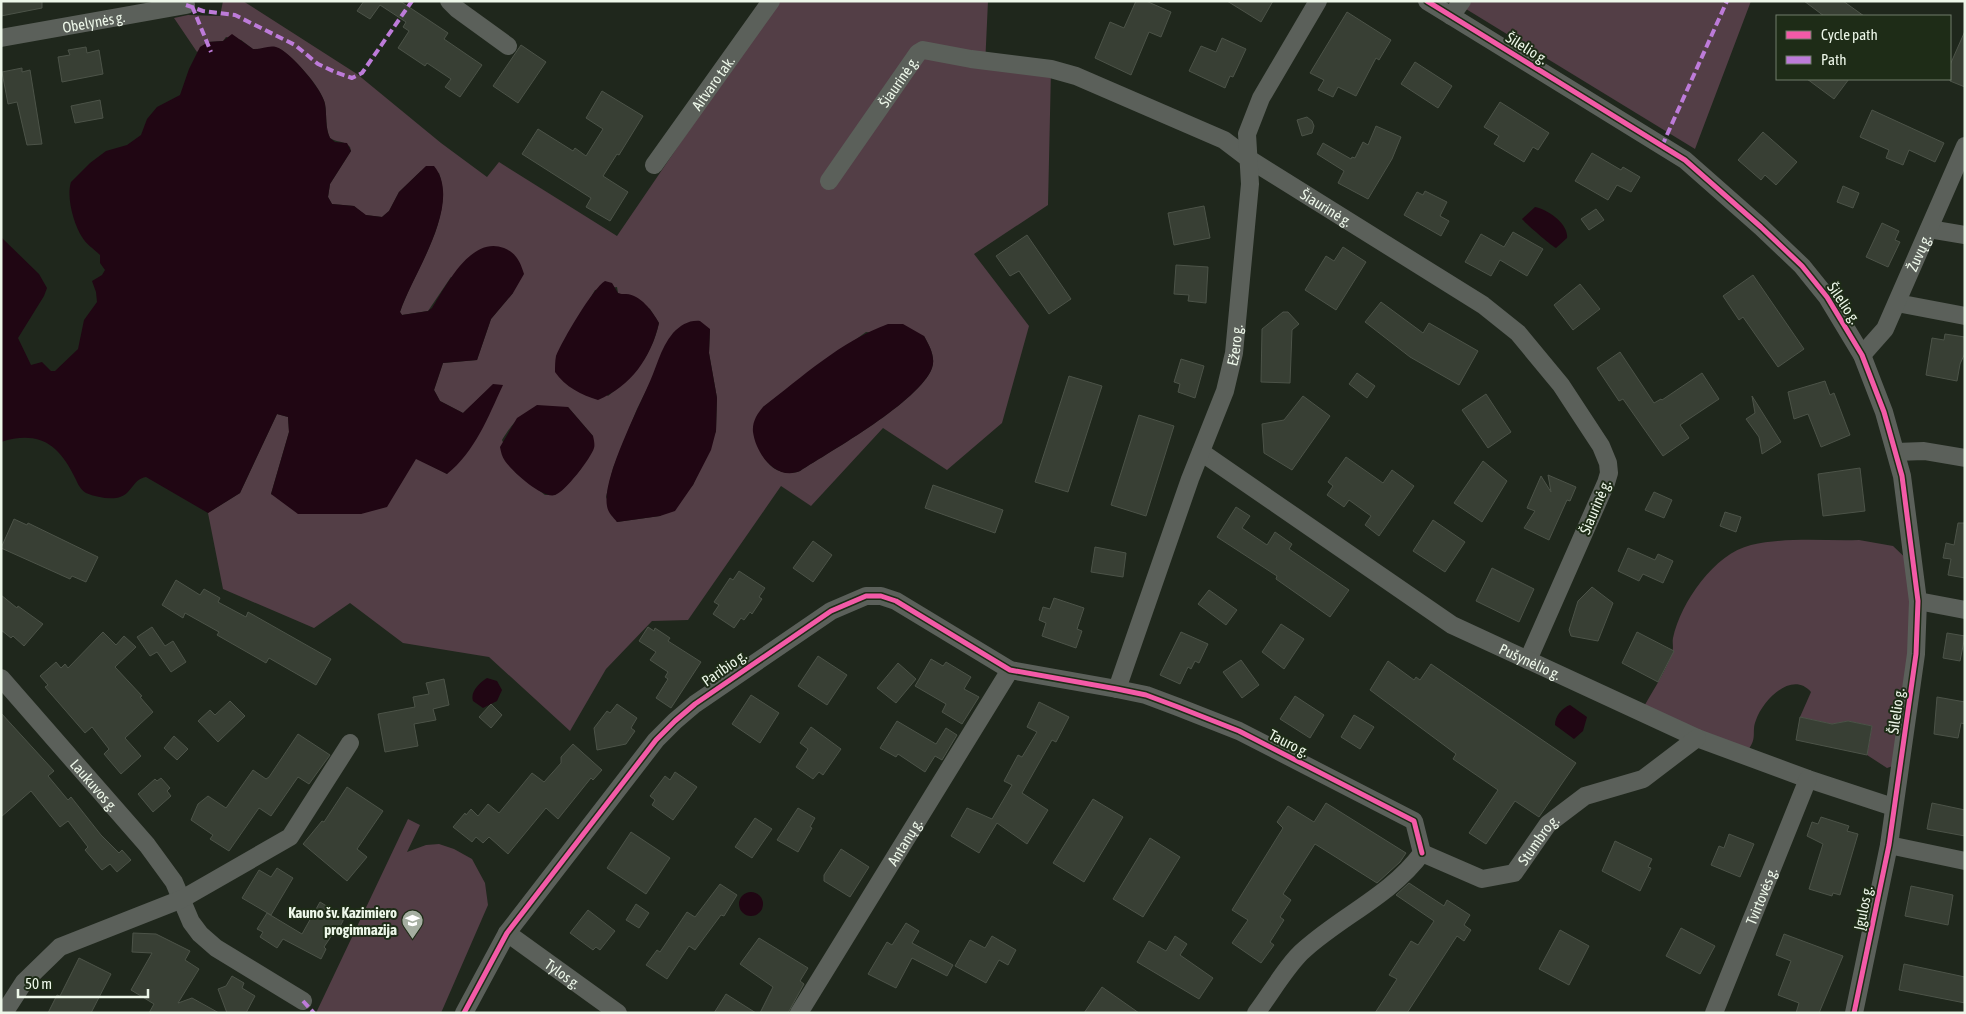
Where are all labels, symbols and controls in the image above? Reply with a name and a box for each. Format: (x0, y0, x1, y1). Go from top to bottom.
street label: Obelynės g. (61, 8, 127, 35)
legend (1776, 15, 1951, 80)
text: Cycle path (1821, 26, 1878, 43)
street label: Šilelio g. (1503, 29, 1551, 68)
text: Path (1821, 51, 1847, 68)
street label: Aitvaro tak. (688, 52, 738, 113)
street label: Šiaurinė g. (875, 53, 922, 110)
street label: Šiaurinė g. (1298, 185, 1355, 230)
street label: Žuvų g. (1903, 231, 1934, 274)
street label: Šilelio g. (1824, 279, 1864, 327)
street label: Ežero g. (1223, 324, 1245, 367)
street label: Šiaurinė g. (1576, 477, 1614, 537)
street label: Pušynėlio g. (1497, 640, 1564, 683)
street label: Paribio g. (698, 646, 750, 689)
street label: Šilelio g. (1884, 687, 1908, 735)
street label: Tauro g. (1266, 726, 1312, 760)
street label: Laukuvos g. (67, 755, 122, 815)
street label: Stumbro g. (1514, 810, 1562, 868)
street label: Antanų g. (884, 815, 925, 868)
street label: Tvirtovės g. (1742, 865, 1780, 927)
street label: Įgulos g. (1850, 884, 1876, 932)
place label: Kauno šv. Kazimiero progimnazija (288, 904, 397, 938)
school or university icon: Kauno šv. Kazimiero progimnazija (401, 909, 425, 940)
street label: Tylos g. (542, 955, 584, 992)
scale bar (18, 966, 148, 998)
text: 50 m (25, 975, 52, 992)

